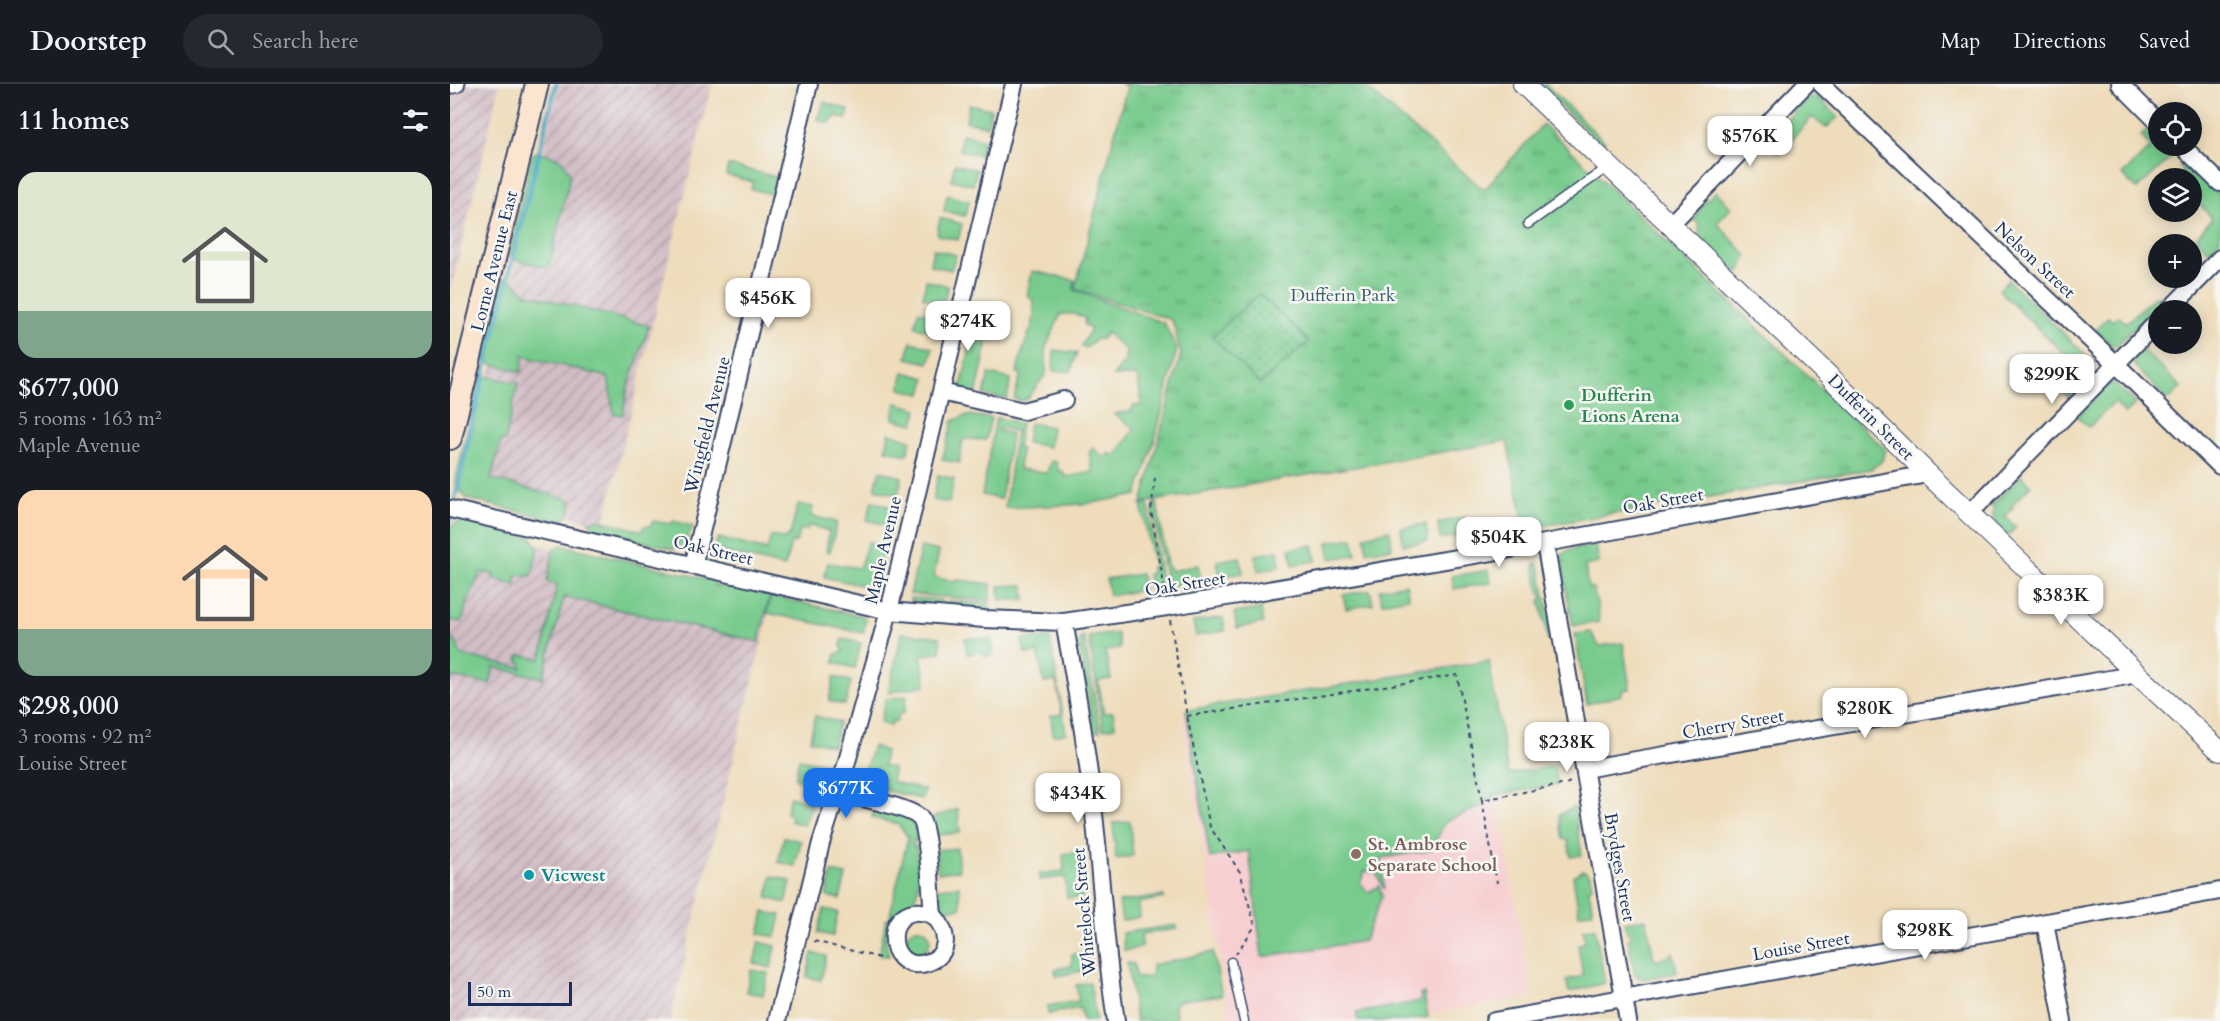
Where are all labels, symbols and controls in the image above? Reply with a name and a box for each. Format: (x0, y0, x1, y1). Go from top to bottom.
search box (183, 14, 603, 68)
text: Doorstep (30, 22, 147, 60)
icon: search (204, 25, 237, 58)
text: Search here (252, 26, 359, 56)
text: Map (1940, 27, 1980, 56)
text: Directions (2013, 27, 2106, 56)
text: Saved (2139, 27, 2190, 56)
map controls (2148, 102, 2202, 354)
button: locate (2148, 102, 2202, 156)
text: 11 homes (18, 103, 129, 138)
icon: filters (399, 104, 432, 137)
pin: $576K (1708, 116, 1792, 167)
text: $576K (1721, 122, 1779, 149)
button: layers (2148, 168, 2202, 222)
street label: Lorne Avenue East (465, 188, 524, 334)
icon: home (171, 211, 279, 319)
street label: Nelson Street (1989, 216, 2081, 305)
button: + (2148, 234, 2202, 288)
pin: $456K (726, 278, 810, 329)
park label: Dufferin Park (1291, 283, 1396, 308)
text: $456K (739, 284, 797, 311)
button: − (2148, 300, 2202, 354)
pin: $274K (926, 301, 1010, 352)
text: $274K (939, 307, 997, 334)
street label: Wingfield Avenue (678, 354, 737, 497)
pin: $299K (2010, 354, 2094, 405)
text: $299K (2023, 360, 2081, 387)
street label: Dufferin Street (1822, 368, 1920, 467)
text: $677,000 (18, 370, 119, 405)
place label: Dufferin Lions Arena (1581, 383, 1680, 429)
marker: Dufferin Lions Arena (1562, 398, 1576, 412)
text: 5 rooms · 163 m² (18, 405, 162, 432)
text: Maple Avenue (18, 432, 141, 459)
street label: Oak Street (1621, 482, 1706, 521)
street label: Maple Avenue (859, 494, 908, 607)
pin: $504K (1457, 517, 1541, 568)
text: $504K (1470, 523, 1528, 550)
icon: home (171, 529, 279, 637)
street label: Oak Street (671, 529, 756, 572)
street label: Oak Street (1143, 566, 1227, 603)
pin: $383K (2019, 575, 2103, 626)
text: $383K (2032, 581, 2090, 608)
text: $298,000 (18, 688, 119, 723)
pin: $280K (1823, 688, 1907, 739)
text: $280K (1836, 694, 1894, 721)
street label: Cherry Street (1680, 703, 1786, 746)
pin: $238K (1525, 722, 1609, 773)
text: 3 rooms · 92 m² (18, 723, 151, 750)
text: $238K (1538, 728, 1596, 755)
text: Louise Street (18, 750, 127, 777)
pin: $677K (804, 768, 888, 819)
pin: $434K (1036, 773, 1120, 824)
text: $677K (817, 774, 875, 801)
text: $434K (1049, 779, 1107, 806)
street label: Brydges Street (1598, 811, 1641, 924)
place label: St. Ambrose Separate School (1368, 832, 1497, 878)
street label: Whitelock Street (1066, 846, 1103, 978)
marker: St. Ambrose Separate School (1349, 847, 1363, 861)
place label: Vicwest (541, 863, 606, 888)
marker: Vicwest (522, 868, 536, 882)
pin: $298K (1883, 910, 1967, 961)
text: $298K (1896, 916, 1954, 943)
street label: Louise Street (1751, 926, 1852, 967)
scale bar (468, 979, 572, 1006)
text: 50 m (477, 981, 511, 1003)

